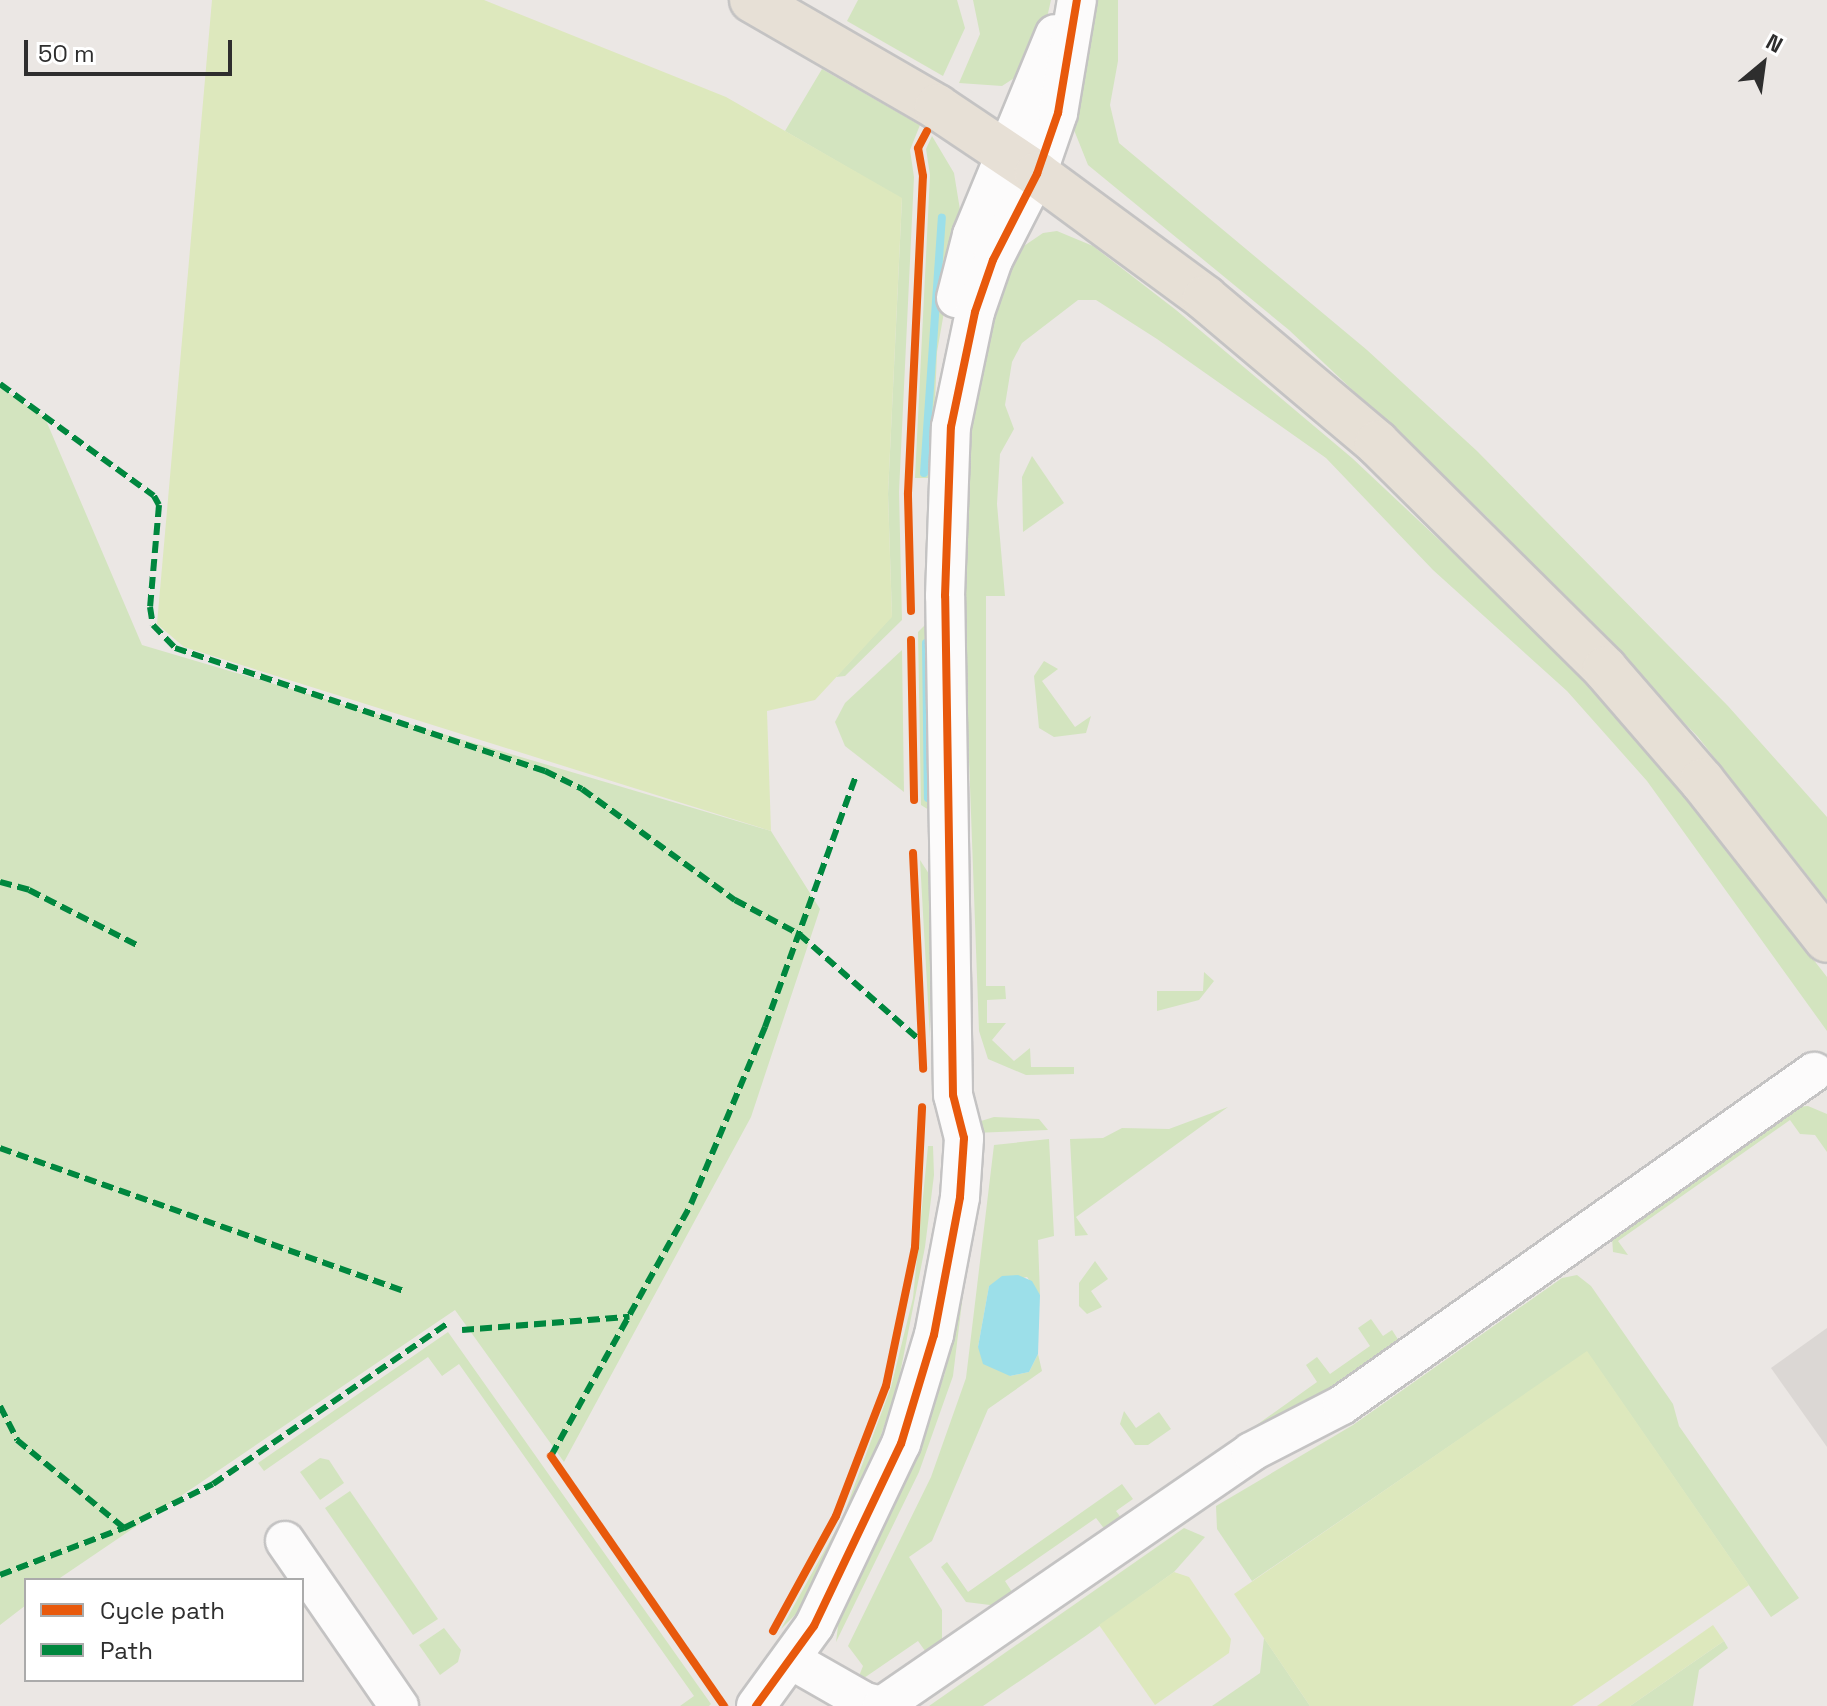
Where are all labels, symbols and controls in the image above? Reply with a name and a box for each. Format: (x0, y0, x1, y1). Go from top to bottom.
scale bar (28, 24, 236, 74)
north arrow (1723, 24, 1803, 104)
text: N (1761, 27, 1788, 59)
text: 50 m (38, 38, 95, 69)
legend (24, 1578, 304, 1682)
text: Cycle path (100, 1595, 225, 1626)
text: Path (100, 1635, 153, 1666)

